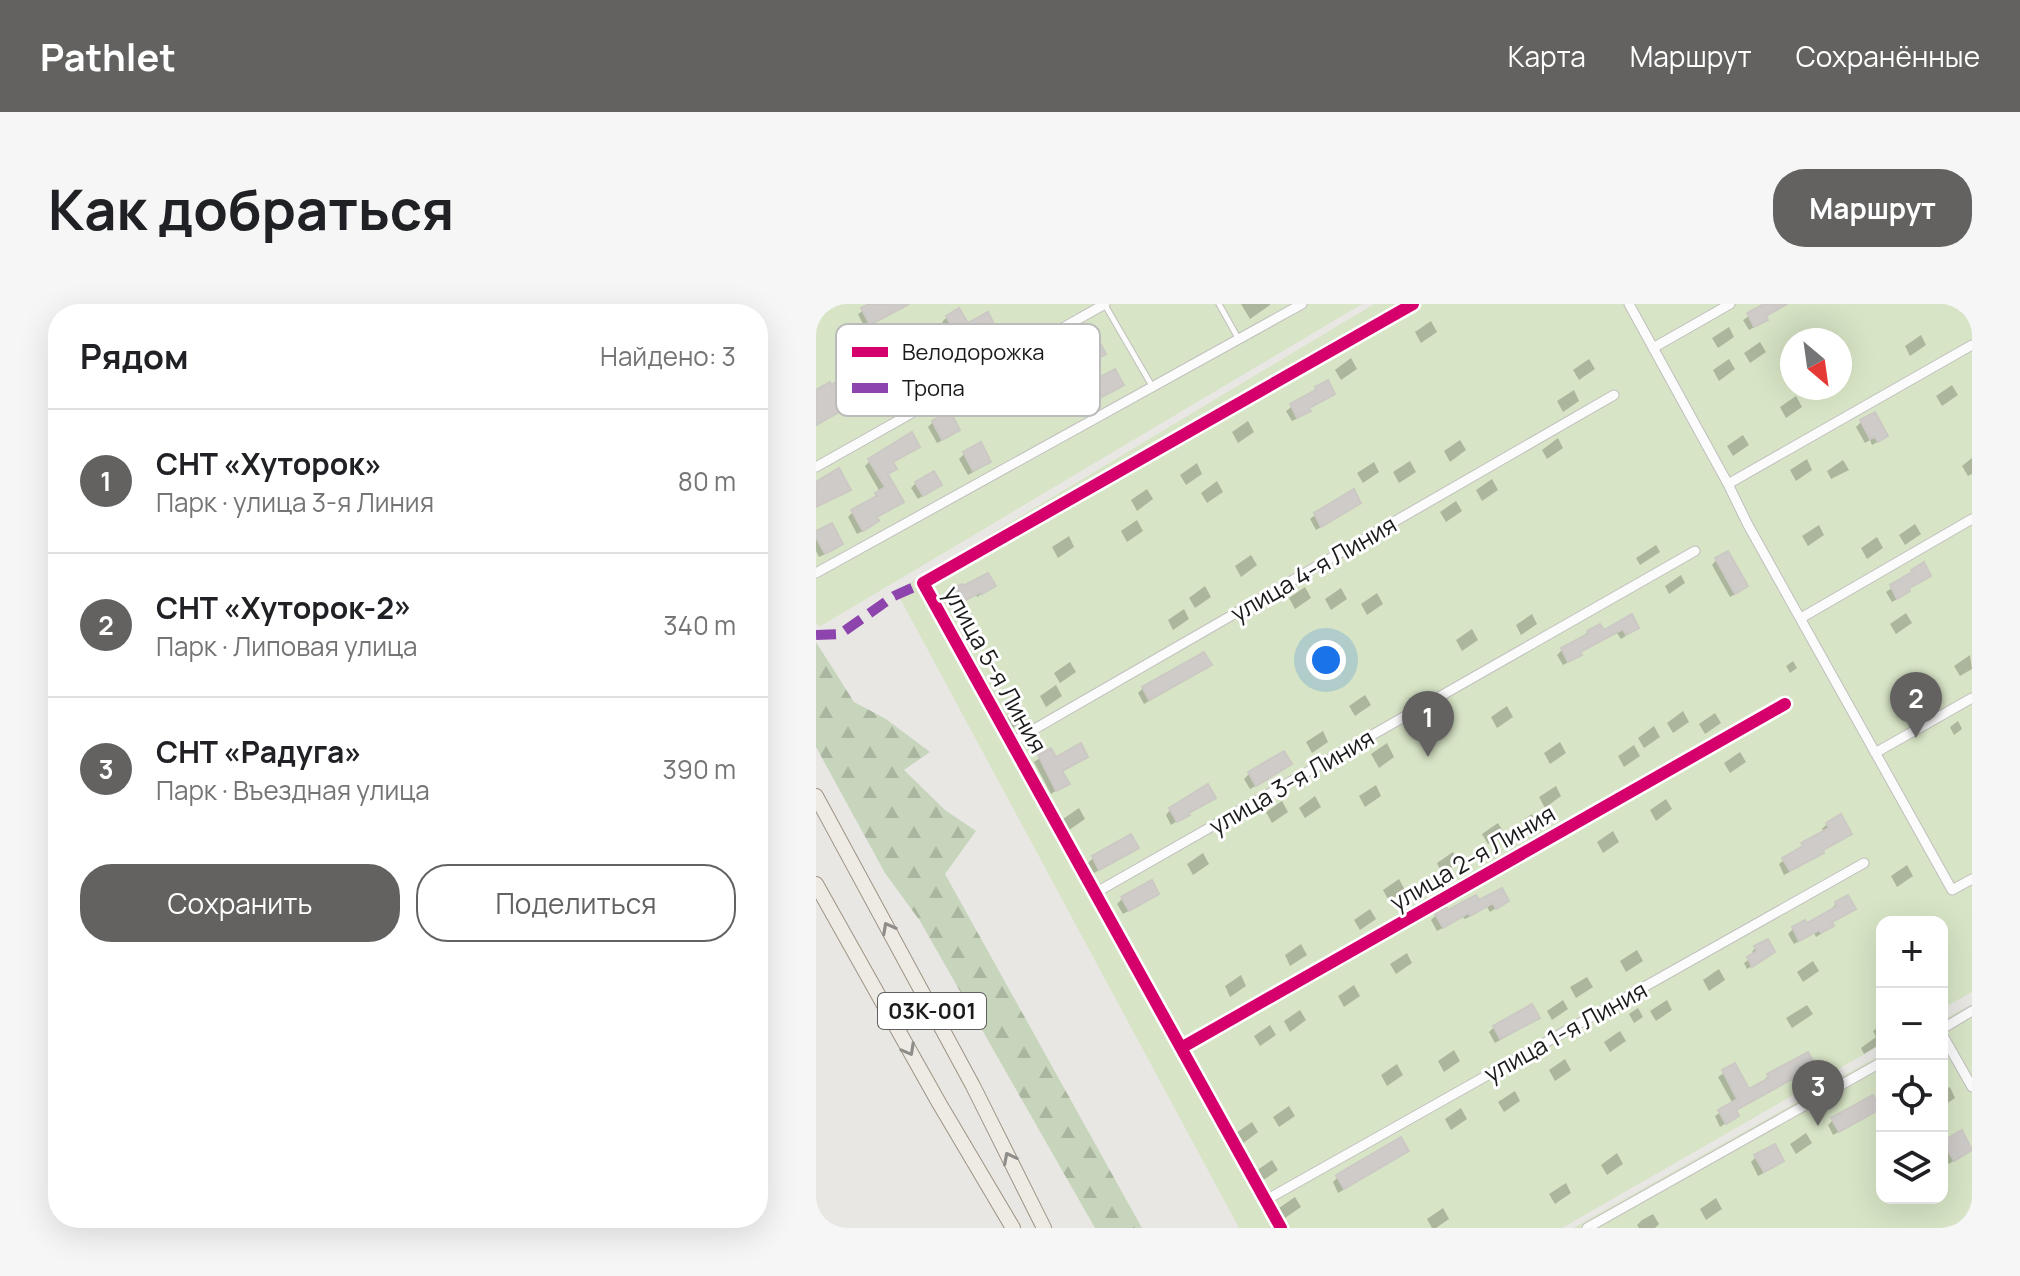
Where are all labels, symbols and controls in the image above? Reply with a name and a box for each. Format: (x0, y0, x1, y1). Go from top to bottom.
text: Pathlet (40, 30, 176, 82)
text: Карта (1508, 37, 1586, 75)
text: Маршрут (1630, 37, 1752, 75)
text: Сохранённые (1796, 37, 1980, 75)
button: Маршрут (1773, 169, 1972, 247)
text: Как добраться (48, 170, 454, 247)
legend (836, 324, 1100, 416)
north arrow (1780, 328, 1852, 400)
text: Рядом (80, 333, 189, 379)
text: Велодорожка (902, 337, 1045, 367)
text: Найдено: 3 (600, 338, 736, 374)
text: Тропа (902, 373, 965, 403)
text: СНТ «Хуторок» (156, 443, 382, 484)
text: 1 (100, 463, 112, 499)
text: 80 m (678, 463, 736, 499)
text: Парк · улица 3-я Линия (156, 484, 434, 520)
street label: улица 4-я Линия (1224, 507, 1402, 629)
street label: улица 5-я Линия (936, 580, 1056, 758)
text: СНТ «Хуторок-2» (156, 587, 412, 628)
text: 2 (98, 607, 114, 643)
text: 340 m (663, 607, 736, 643)
text: Парк · Липовая улица (156, 628, 418, 664)
your location (1306, 640, 1346, 680)
pin: 2 (1890, 672, 1942, 738)
pin: 1 (1402, 691, 1454, 757)
street label: улица 3-я Линия (1202, 720, 1380, 842)
text: СНТ «Радуга» (156, 731, 362, 772)
text: 3 (98, 751, 114, 787)
text: 390 m (662, 751, 736, 787)
text: Парк · Въездная улица (156, 772, 430, 808)
street label: улица 2-я Линия (1383, 796, 1561, 918)
button: Сохранить (80, 864, 400, 942)
button: Поделиться (416, 864, 736, 942)
map controls (1876, 916, 1948, 1204)
button: + (1876, 916, 1948, 988)
one-way arrow (882, 922, 897, 937)
street label: улица 1-я Линия (1478, 973, 1652, 1089)
button: − (1876, 988, 1948, 1060)
road number: 03К-001 (878, 993, 986, 1029)
one-way arrow (899, 1041, 915, 1056)
pin: 3 (1792, 1060, 1844, 1126)
button: locate (1876, 1060, 1948, 1132)
button: layers (1876, 1132, 1948, 1204)
one-way arrow (1003, 1152, 1019, 1167)

